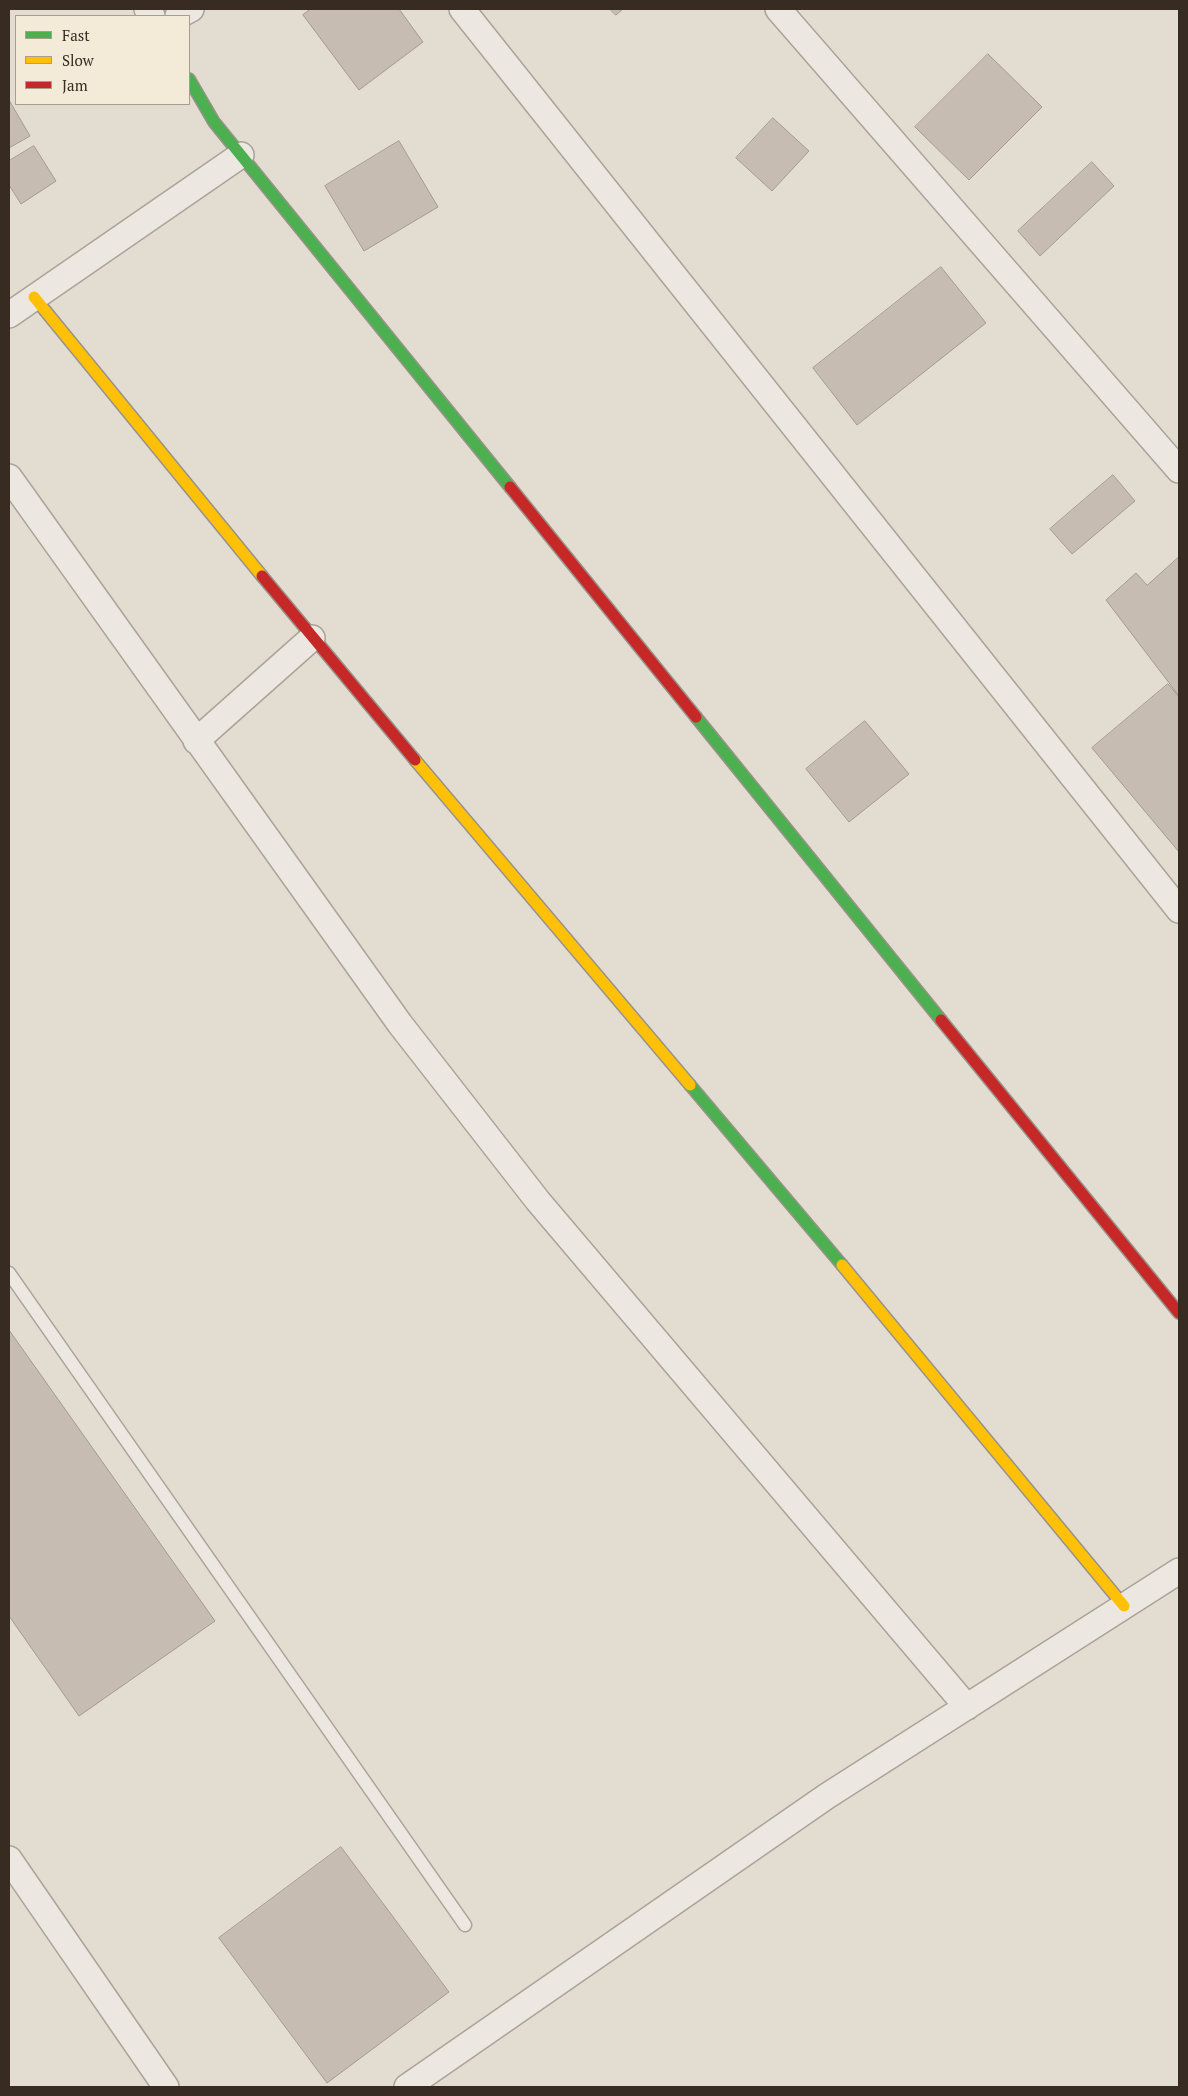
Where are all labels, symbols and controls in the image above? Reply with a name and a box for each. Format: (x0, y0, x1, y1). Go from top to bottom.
legend (15, 15, 190, 105)
text: Fast (62, 25, 90, 45)
text: Slow (62, 50, 94, 70)
text: Jam (62, 75, 88, 95)

